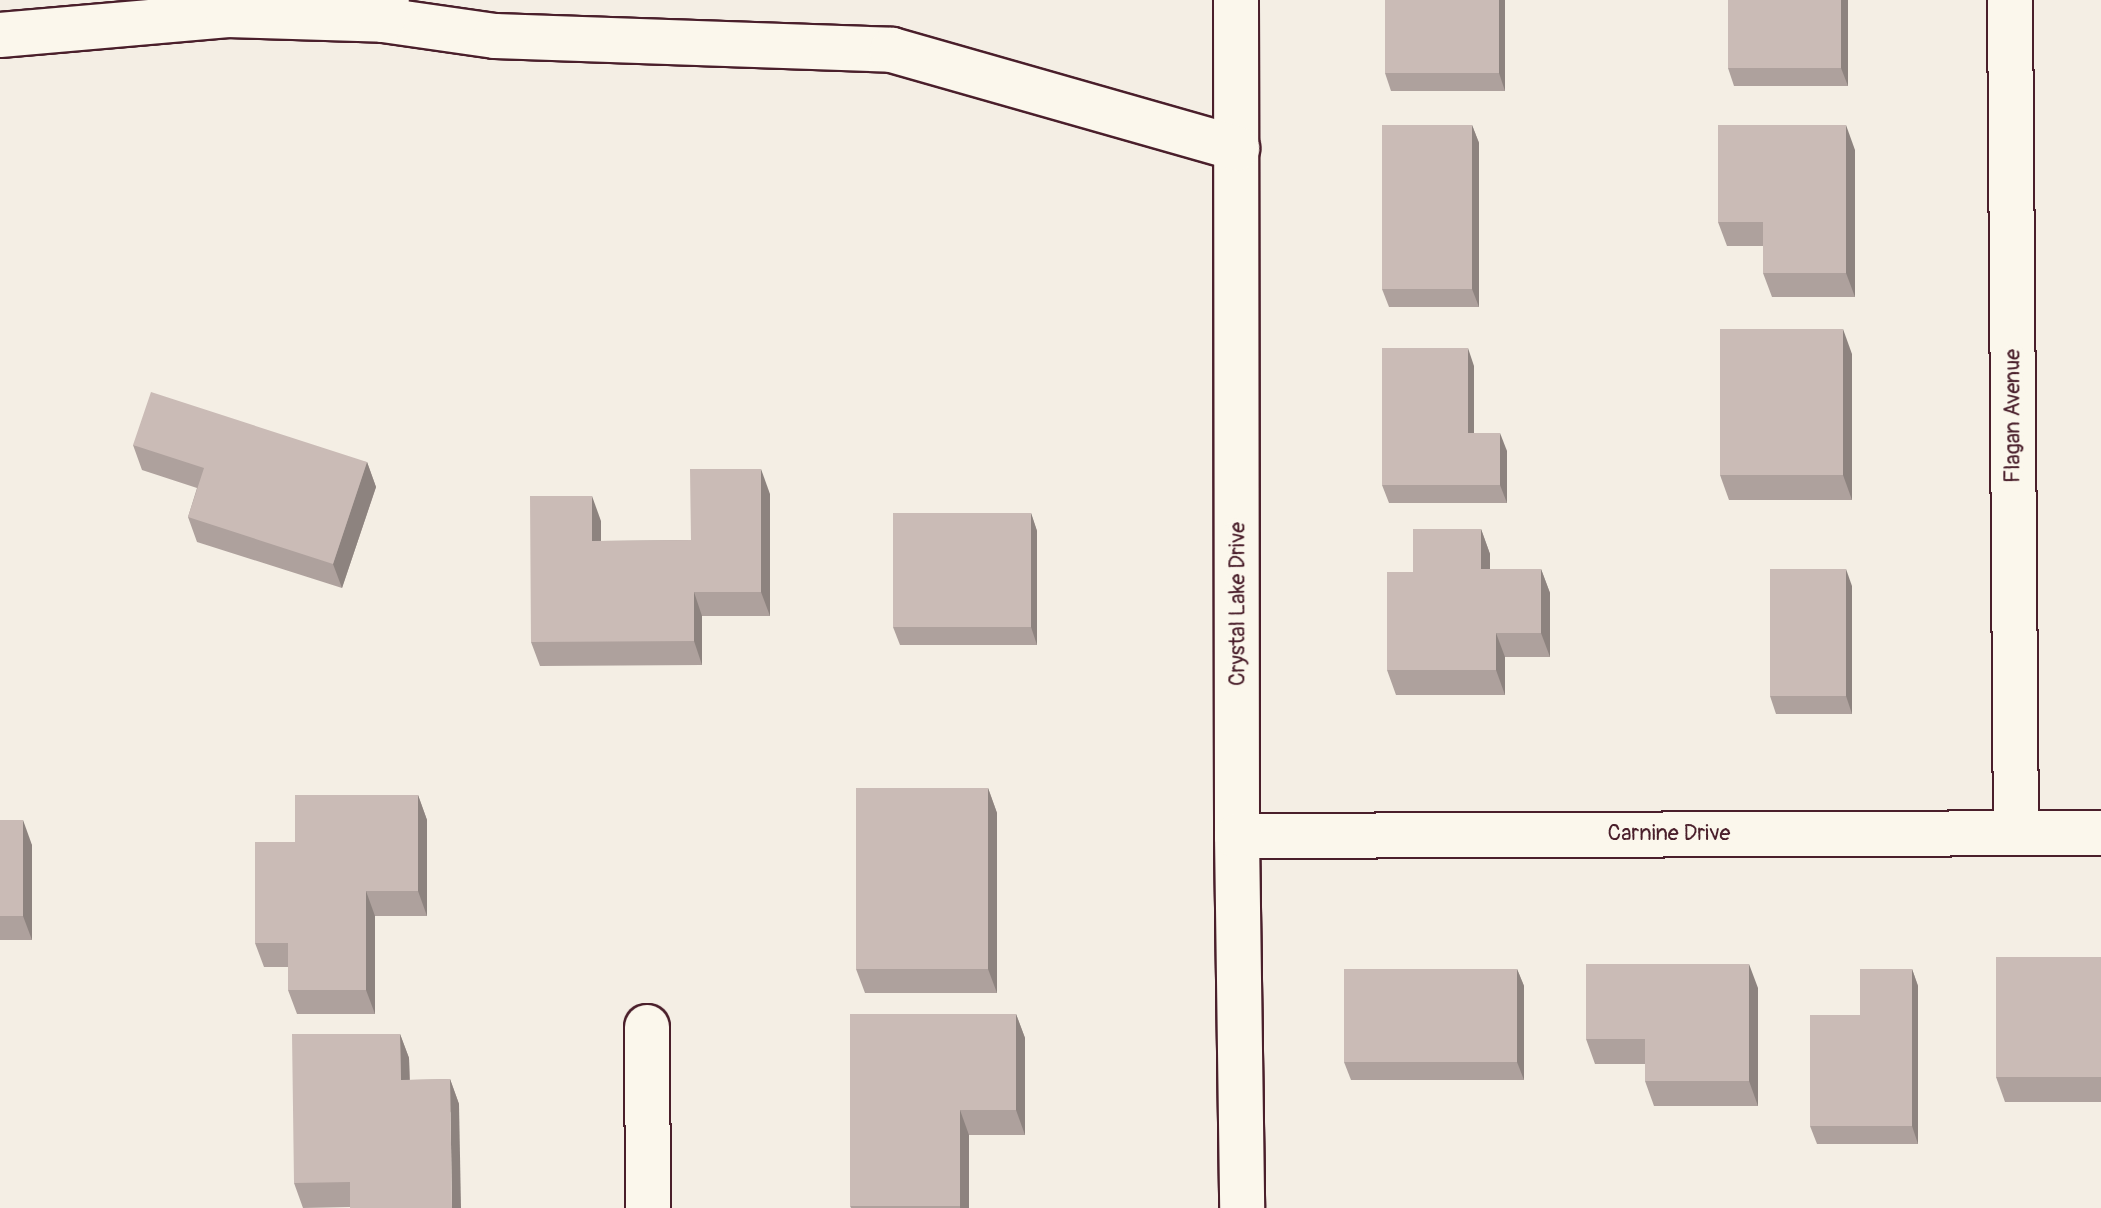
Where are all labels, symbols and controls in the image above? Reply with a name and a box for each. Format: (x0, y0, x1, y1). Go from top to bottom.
street label: Flagan Avenue (2000, 349, 2026, 483)
street label: Crystal Lake Drive (1225, 522, 1251, 686)
street label: Carnine Drive (1608, 821, 1730, 847)

